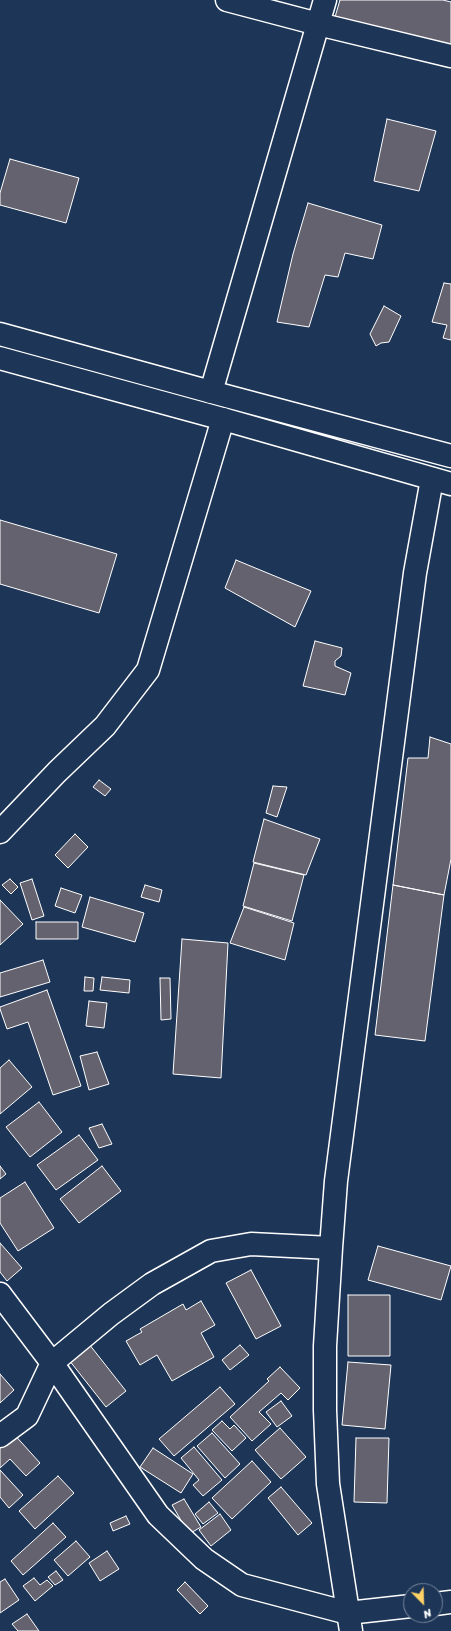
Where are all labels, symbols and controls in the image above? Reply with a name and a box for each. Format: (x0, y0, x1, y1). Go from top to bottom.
north arrow (403, 1583, 443, 1623)
text: N (420, 1603, 435, 1624)

